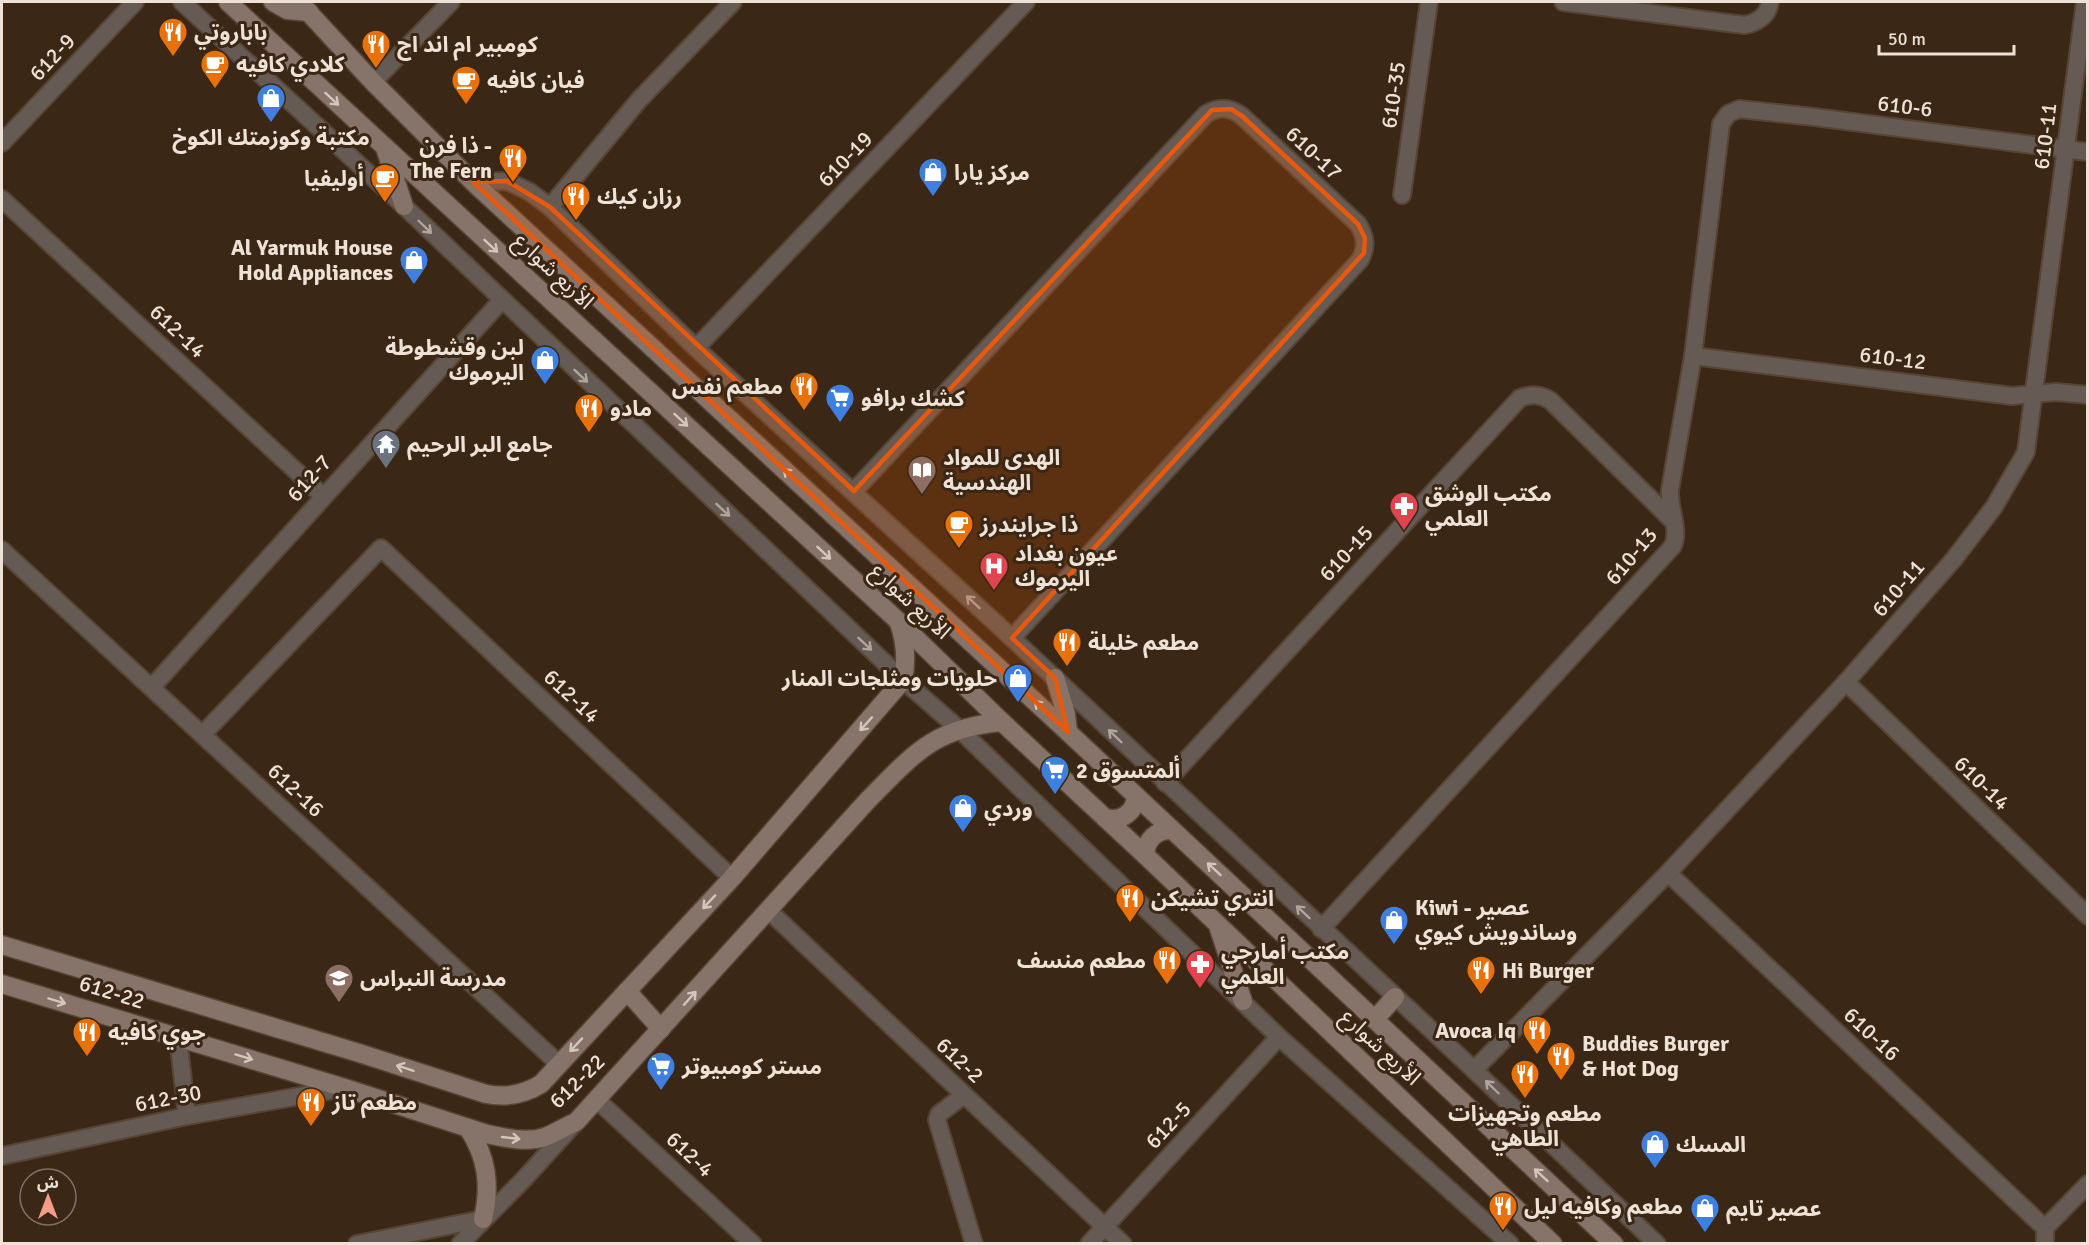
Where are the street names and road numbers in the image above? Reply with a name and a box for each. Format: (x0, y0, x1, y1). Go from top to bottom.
street label: 612-9 (23, 28, 81, 86)
street label: 610-35 (1375, 60, 1411, 130)
street label: 610-6 (1876, 89, 1934, 123)
street label: 610-11 (2028, 101, 2062, 171)
street label: 610-17 (1280, 120, 1348, 186)
street label: 610-19 (812, 125, 878, 193)
street label: الأربع شوارع (506, 227, 600, 317)
street label: 612-14 (144, 298, 212, 364)
street label: 610-12 (1858, 341, 1928, 375)
street label: 612-7 (281, 449, 337, 507)
street label: 610-15 (1313, 519, 1379, 587)
street label: 610-13 (1599, 522, 1663, 590)
street label: 610-11 (1866, 554, 1930, 622)
street label: الأربع شوارع (863, 557, 957, 647)
street label: 612-14 (538, 663, 606, 729)
street label: 610-14 (1948, 750, 2016, 816)
street label: 612-16 (262, 757, 330, 823)
street label: 612-22 (76, 969, 148, 1015)
street label: 610-16 (1838, 1001, 1906, 1067)
street label: الأربع شوارع (1333, 1003, 1427, 1093)
street label: 612-2 (931, 1031, 989, 1089)
street label: 612-22 (543, 1048, 611, 1114)
street label: 612-30 (132, 1078, 204, 1118)
street label: 612-5 (1139, 1096, 1197, 1154)
street label: 612-4 (661, 1125, 719, 1183)

